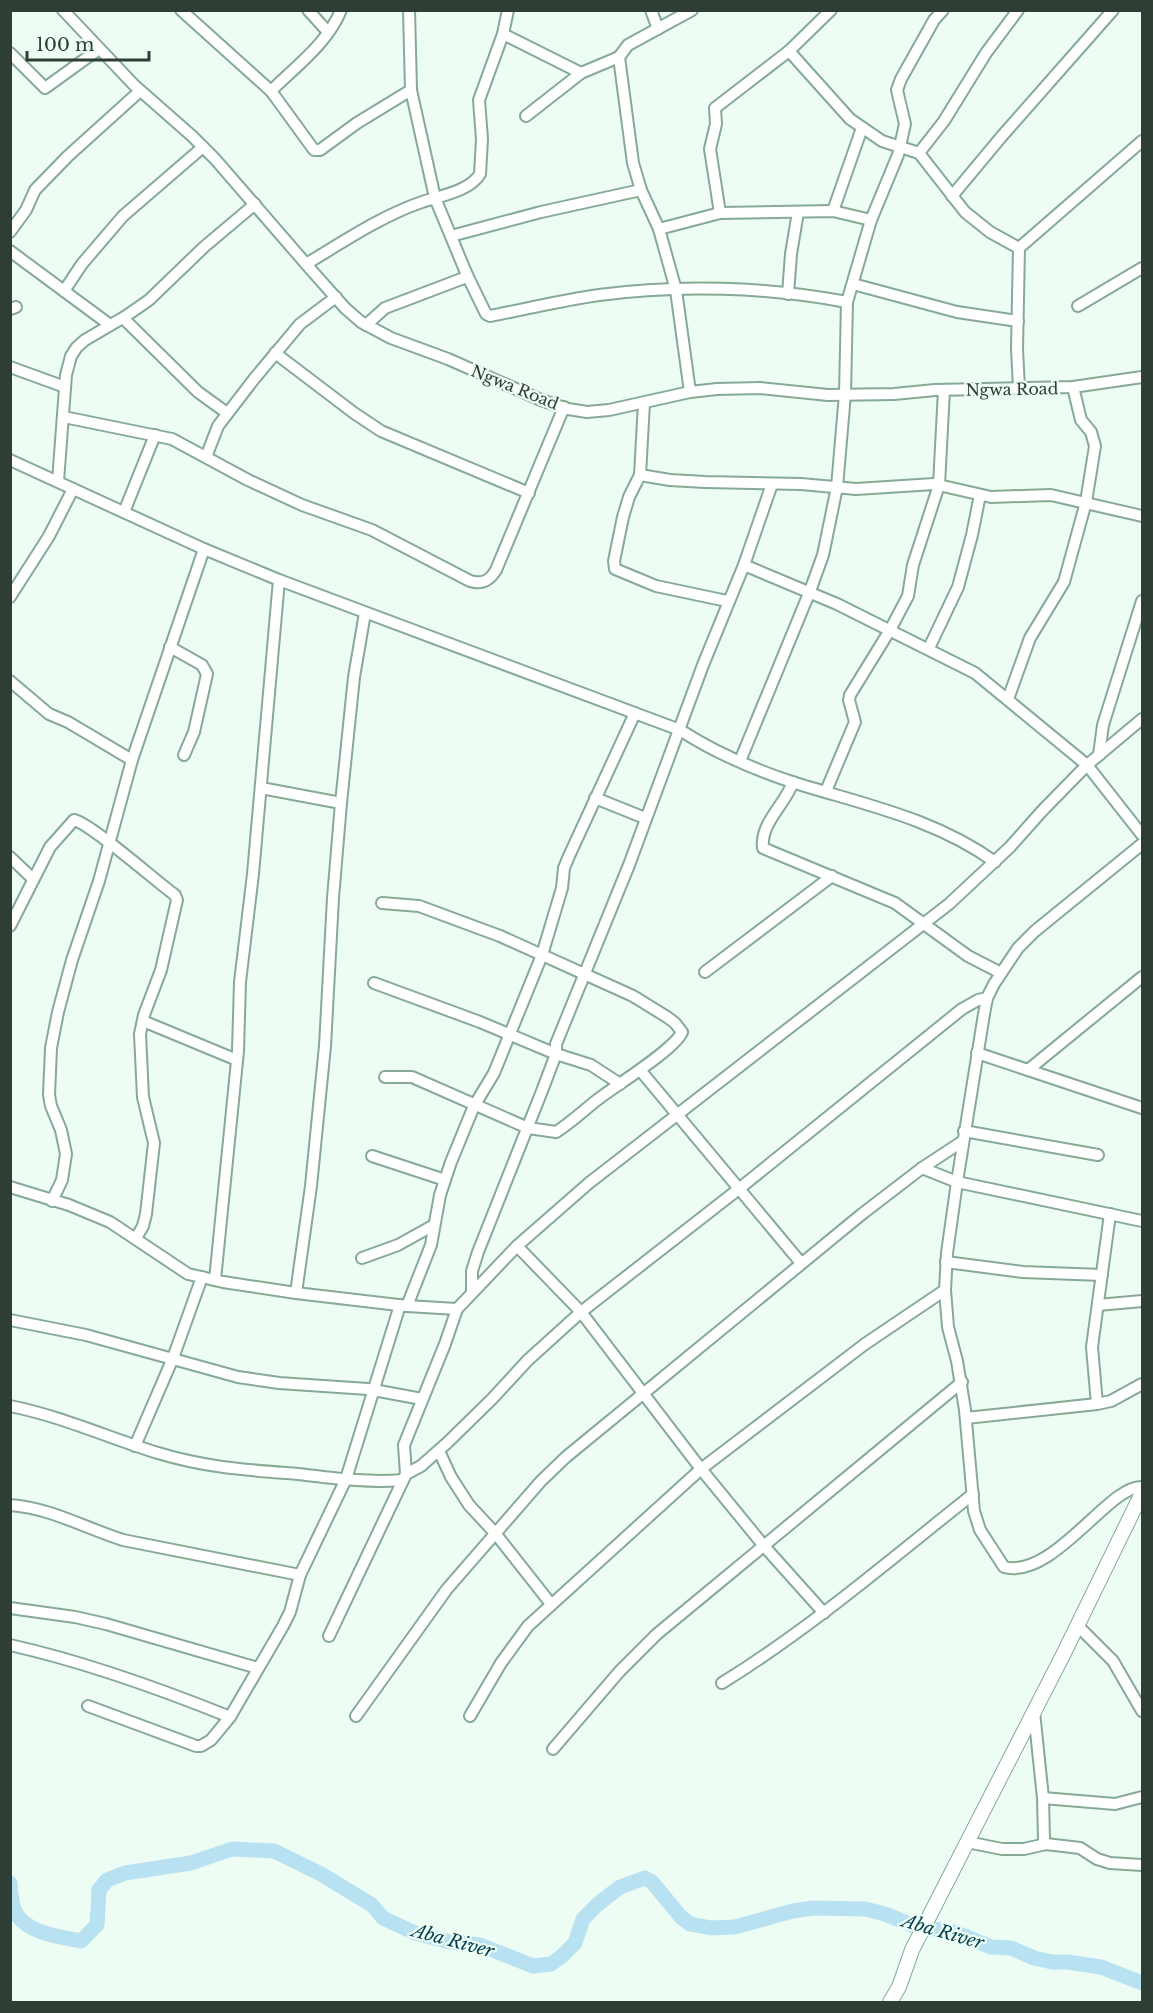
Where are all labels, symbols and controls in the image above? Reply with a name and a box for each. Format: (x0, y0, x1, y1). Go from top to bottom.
scale bar (27, 24, 148, 62)
text: 100 m (36, 34, 94, 56)
street label: Ngwa Road (468, 360, 562, 414)
street label: Ngwa Road (965, 378, 1059, 400)
water label: Aba River (898, 1909, 987, 1954)
water label: Aba River (408, 1919, 497, 1963)

